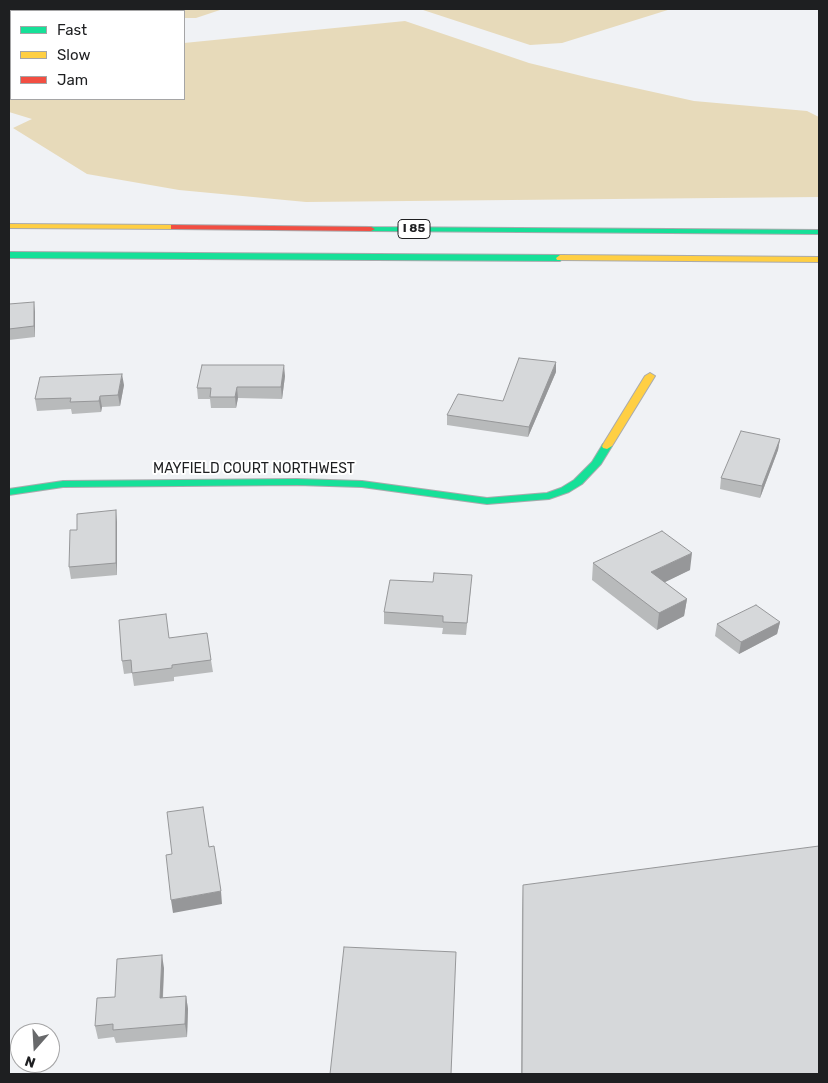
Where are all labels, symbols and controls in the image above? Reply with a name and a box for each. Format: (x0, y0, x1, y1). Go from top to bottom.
legend (10, 10, 185, 100)
text: Fast (57, 21, 87, 39)
text: Slow (57, 46, 90, 64)
text: Jam (57, 71, 88, 89)
road number: I 85 (398, 220, 430, 238)
street label: MAYFIELD COURT NORTHWEST (153, 461, 355, 477)
north arrow (10, 1023, 60, 1073)
text: N (23, 1052, 38, 1071)

